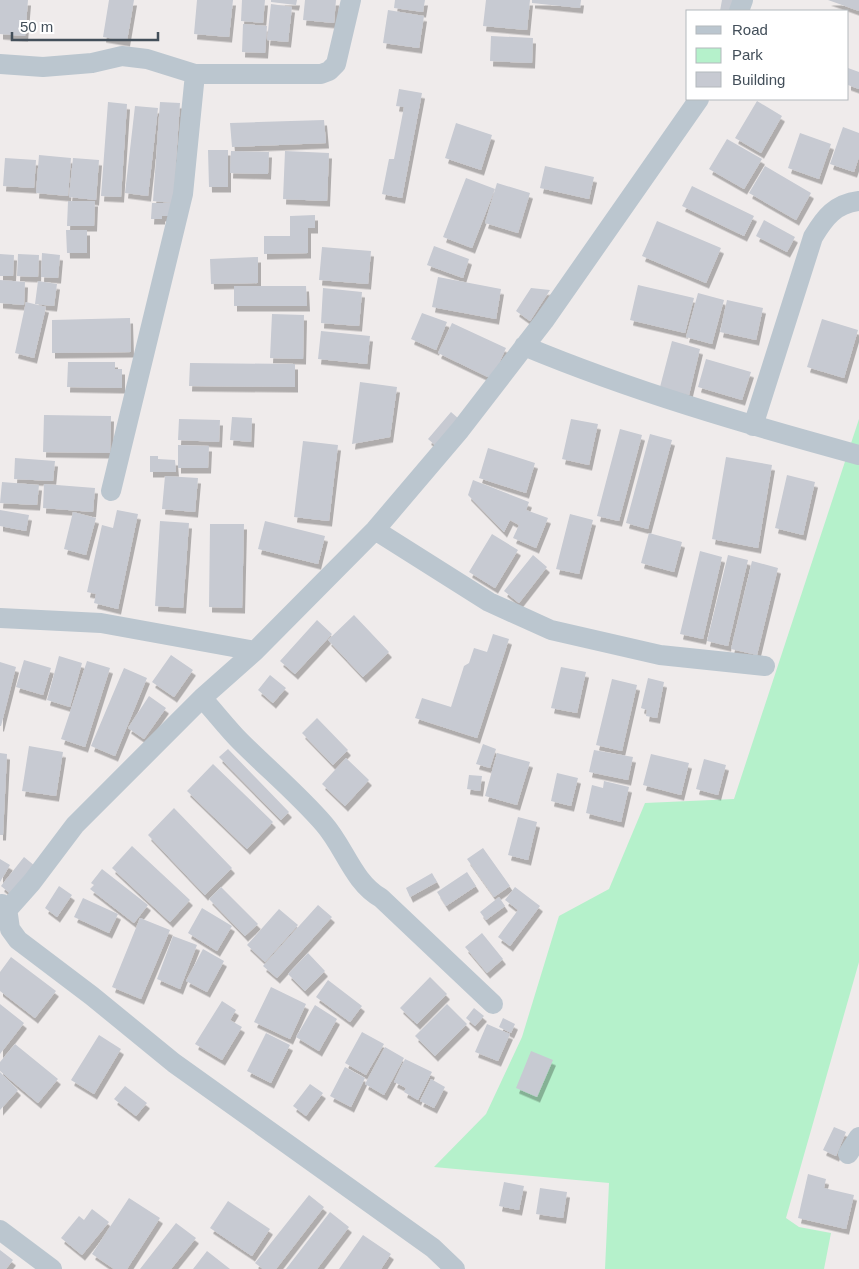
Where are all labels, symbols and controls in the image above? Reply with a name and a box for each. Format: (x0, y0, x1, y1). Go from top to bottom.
scale bar (12, 10, 159, 42)
legend (686, 10, 849, 100)
text: 50 m (20, 18, 53, 35)
text: Road (732, 21, 768, 38)
text: Park (732, 46, 763, 63)
text: Building (732, 71, 785, 88)

